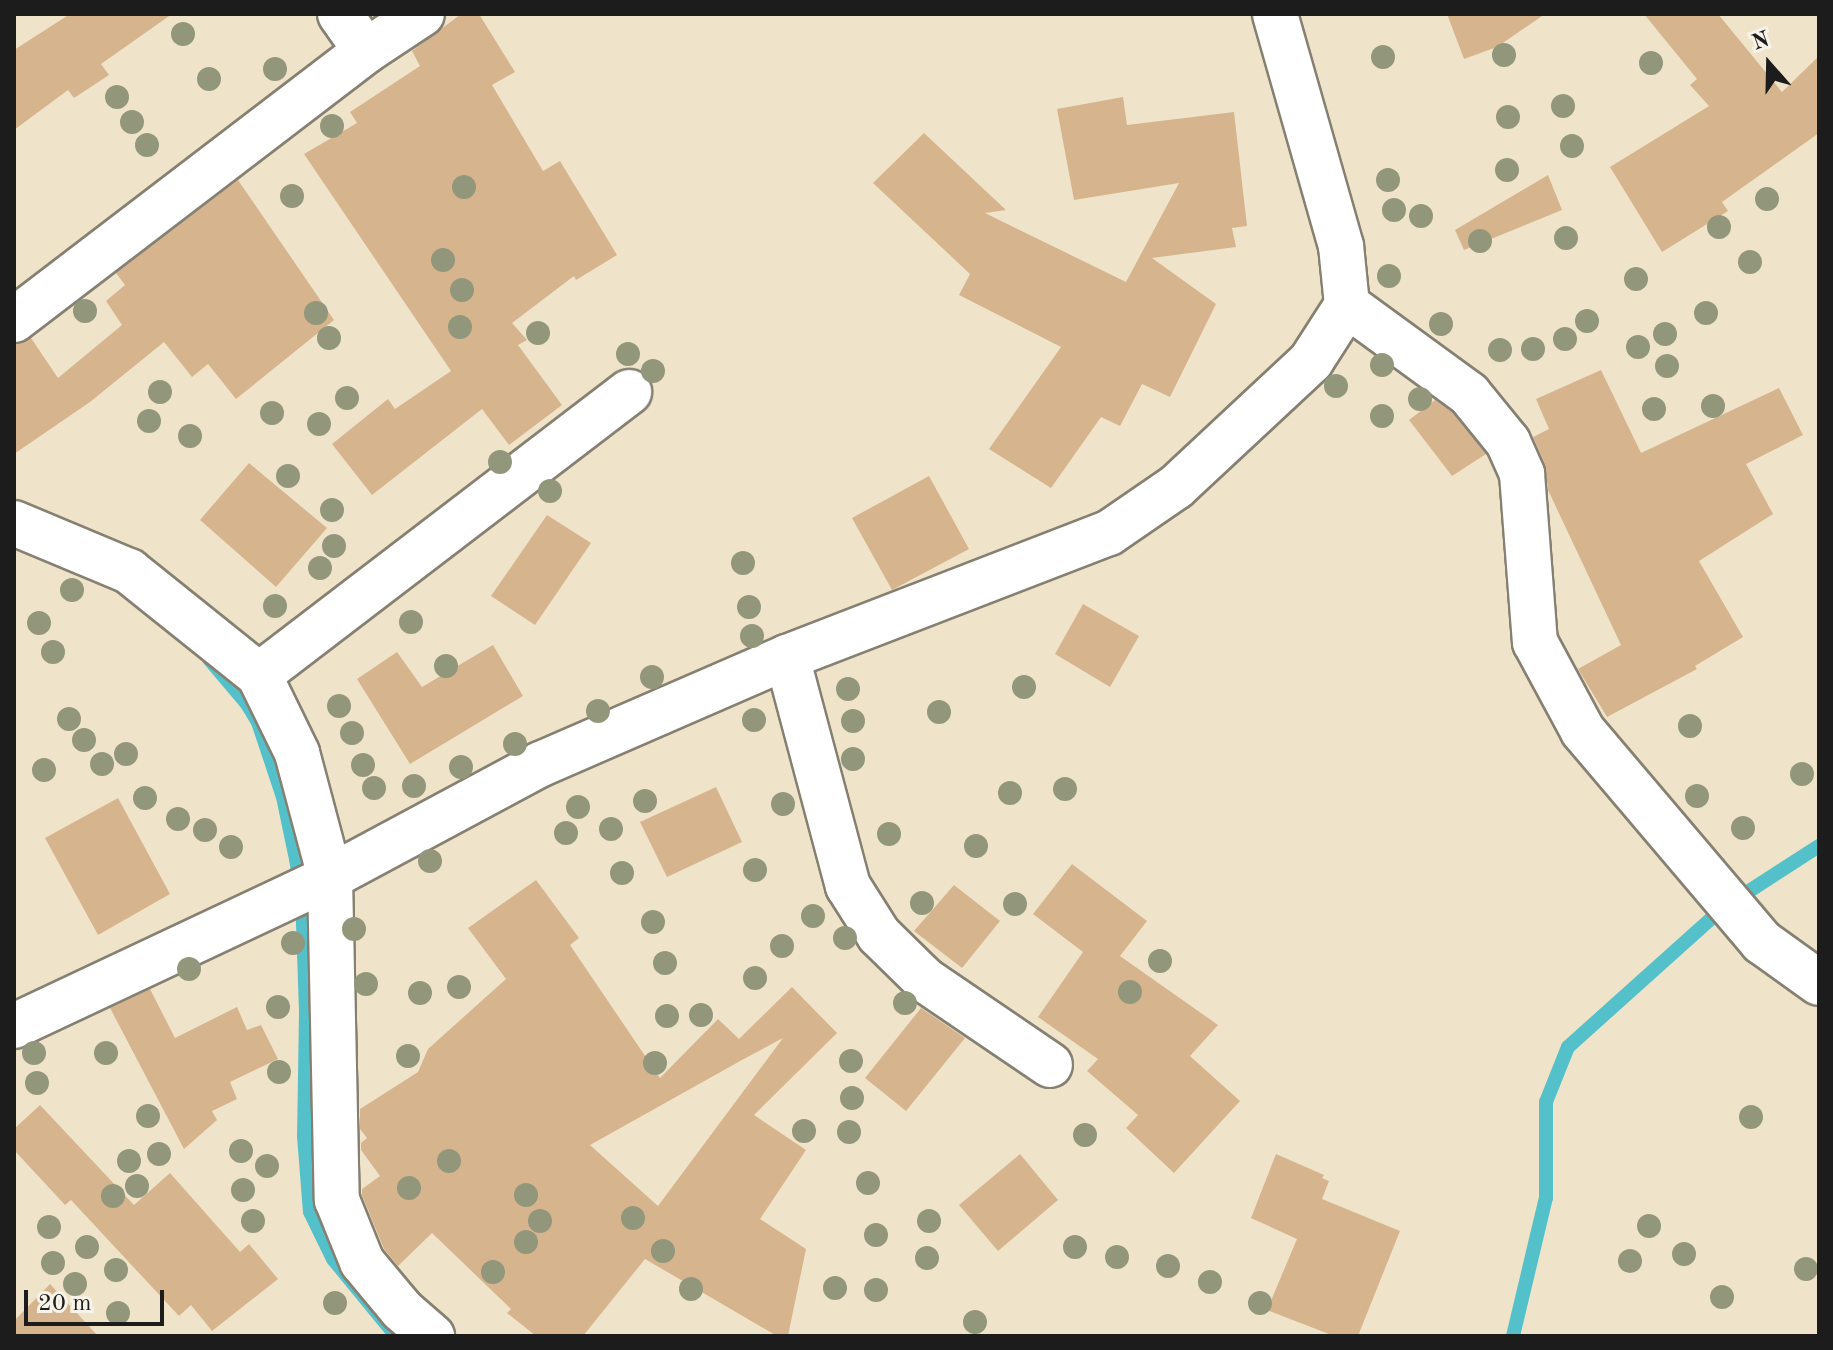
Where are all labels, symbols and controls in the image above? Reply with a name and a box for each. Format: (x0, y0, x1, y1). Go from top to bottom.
north arrow (1729, 24, 1809, 104)
text: N (1749, 28, 1772, 55)
scale bar (28, 1274, 168, 1324)
text: 20 m (38, 1292, 92, 1316)

